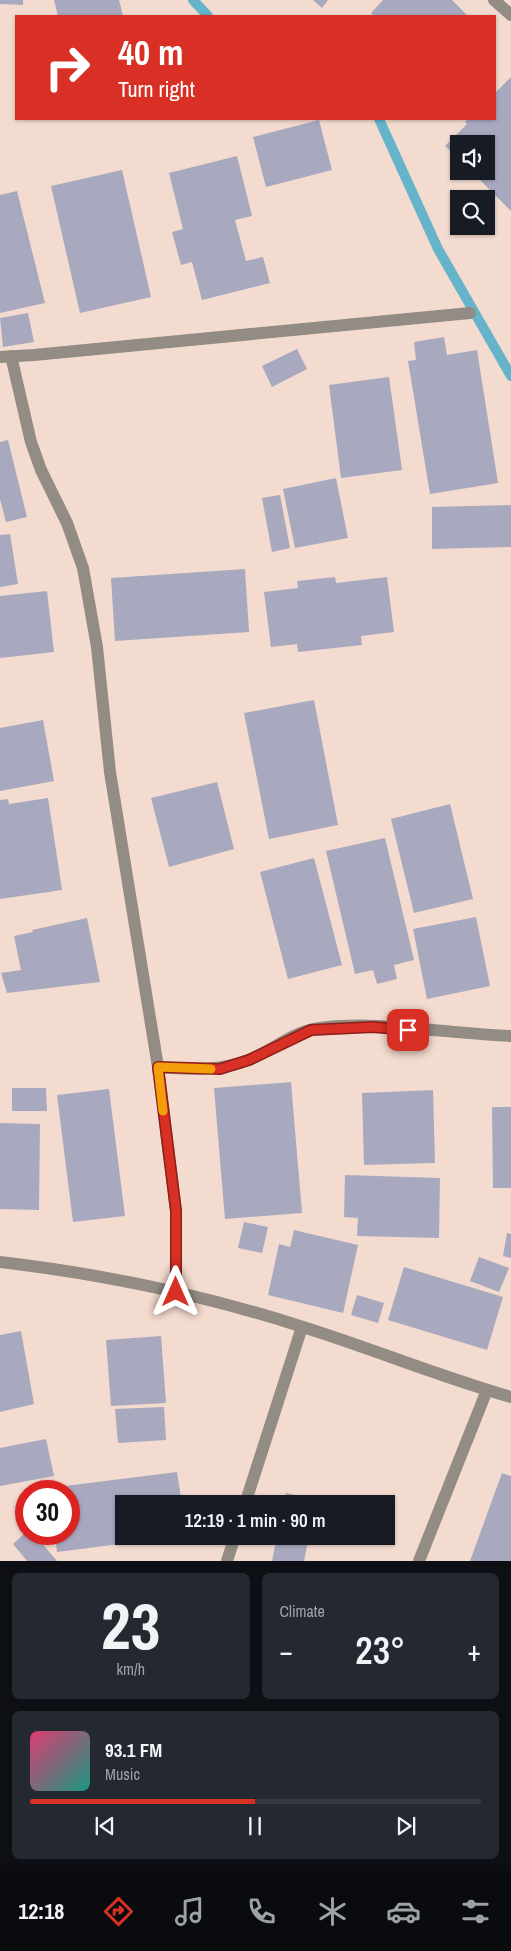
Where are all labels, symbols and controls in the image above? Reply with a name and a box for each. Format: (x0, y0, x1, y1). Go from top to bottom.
text: 40 m (118, 29, 183, 76)
icon: right (35, 35, 100, 100)
text: Turn right (118, 74, 195, 104)
map controls (450, 135, 495, 235)
button: sound (450, 135, 495, 180)
button: search (450, 190, 495, 235)
pin (387, 1009, 429, 1051)
icon: arrive (394, 1016, 422, 1044)
position arrow (149, 1265, 201, 1317)
speed limit sign: 30 (15, 1480, 80, 1545)
text: 12:19 · 1 min · 90 m (185, 1507, 325, 1533)
text: 23 (101, 1582, 160, 1669)
text: Climate (280, 1600, 325, 1622)
text: 23° (355, 1625, 405, 1676)
text: − (280, 1632, 293, 1670)
text: + (468, 1632, 481, 1670)
text: km/h (117, 1658, 145, 1680)
text: 93.1 FM (105, 1737, 162, 1763)
text: Music (105, 1763, 140, 1785)
icon: previous (91, 1812, 119, 1840)
icon: pause (241, 1812, 269, 1840)
icon: next (392, 1812, 420, 1840)
icon: directions (101, 1894, 136, 1929)
icon: music (172, 1894, 207, 1929)
icon: phone (244, 1894, 279, 1929)
icon: climate (315, 1894, 350, 1929)
icon: car (386, 1894, 421, 1929)
icon: filters (458, 1894, 493, 1929)
text: 12:18 (18, 1896, 64, 1926)

